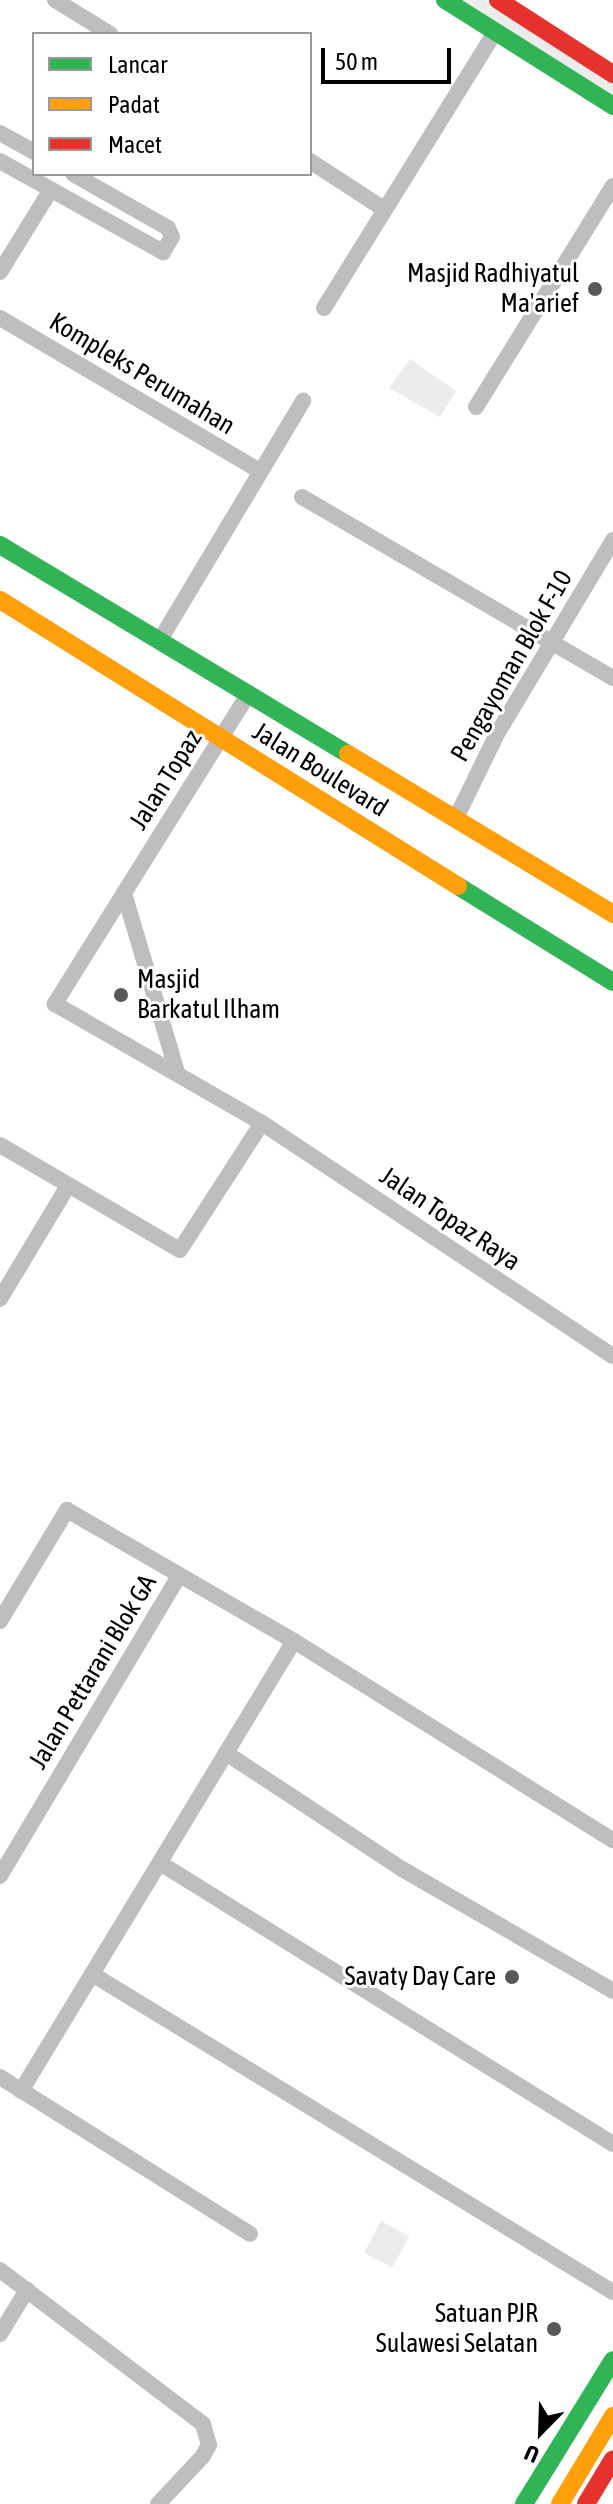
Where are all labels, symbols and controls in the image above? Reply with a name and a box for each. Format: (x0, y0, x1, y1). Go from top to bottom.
legend (32, 32, 312, 176)
scale bar (325, 32, 455, 82)
text: 50 m (335, 48, 378, 75)
text: Lancar (108, 51, 167, 78)
text: Padat (108, 91, 160, 118)
text: Macet (108, 131, 162, 158)
place label: Masjid Radhiyatul Ma'arief (407, 258, 579, 320)
marker: Masjid Radhiyatul Ma'arief (586, 280, 604, 298)
street label: Kompleks Perumahan (44, 306, 240, 442)
street label: Pengayoman Blok F-10 (445, 565, 579, 767)
street label: Jalan Boulevard (247, 716, 393, 824)
street label: Jalan Topaz (123, 724, 209, 836)
place label: Masjid Barkatul Ilham (137, 964, 280, 1026)
marker: Masjid Barkatul Ilham (112, 986, 130, 1004)
street label: Jalan Topaz Raya (374, 1161, 526, 1277)
street label: Jalan Pettarani Blok GA (23, 1569, 163, 1775)
place label: Savaty Day Care (344, 1961, 496, 1993)
marker: Savaty Day Care (503, 1968, 521, 1986)
place label: Satuan PJR Sulawesi Selatan (376, 2298, 538, 2360)
marker: Satuan PJR Sulawesi Selatan (545, 2320, 563, 2338)
north arrow (501, 2392, 581, 2472)
text: U (521, 2440, 543, 2469)

